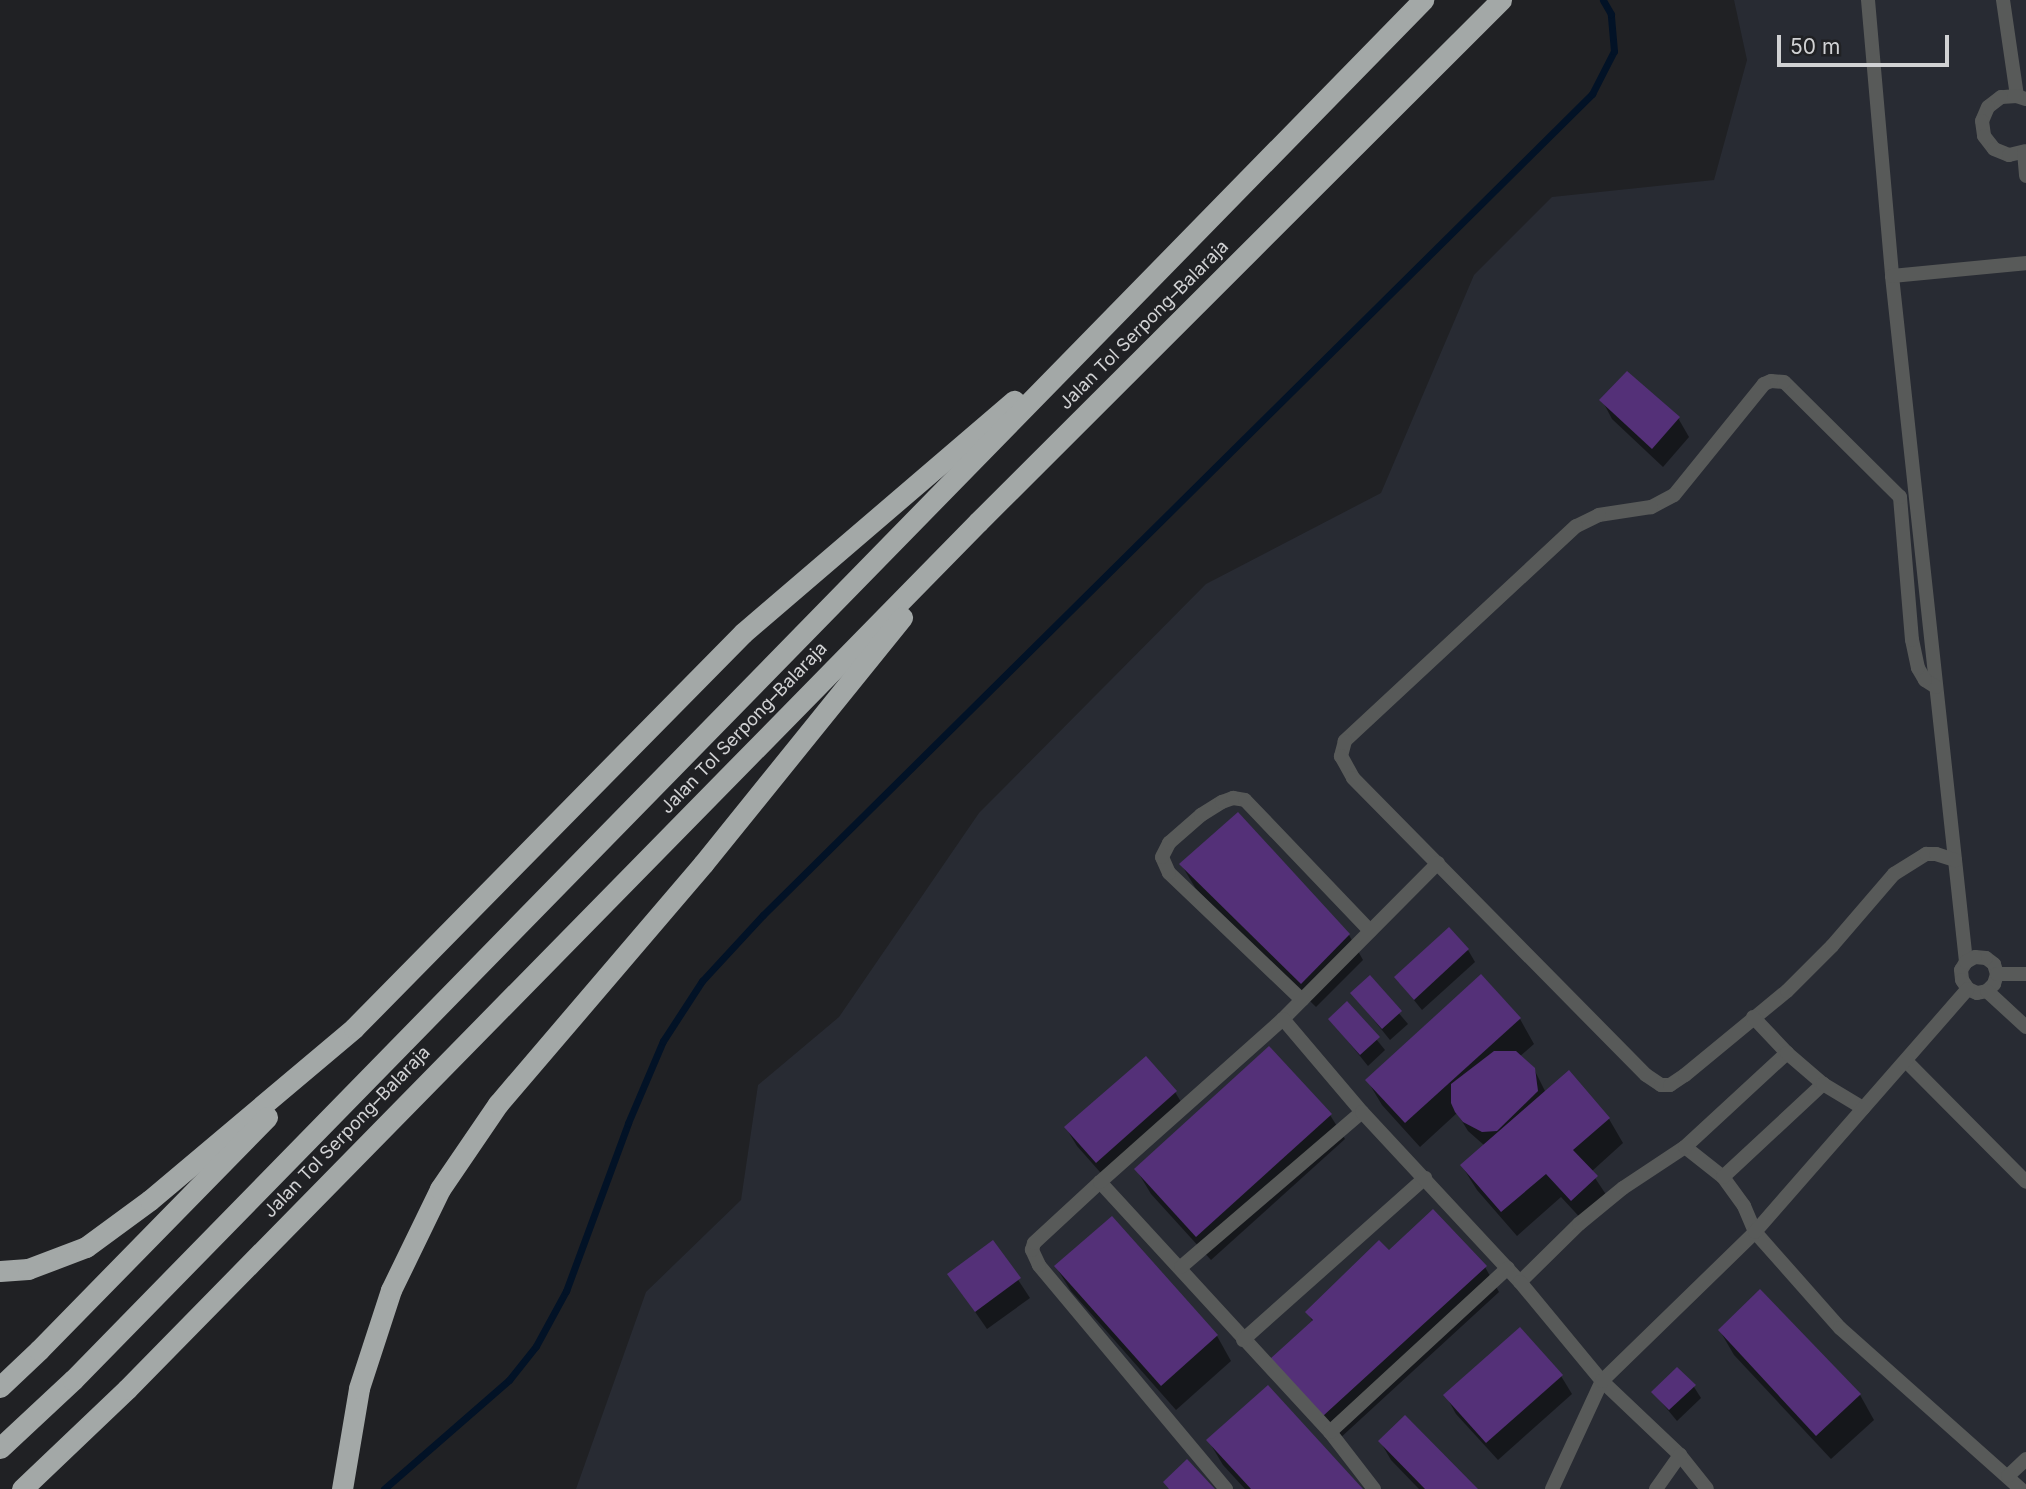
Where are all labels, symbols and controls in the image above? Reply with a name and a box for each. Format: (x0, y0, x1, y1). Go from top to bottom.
scale bar (1781, 21, 1952, 65)
text: 50 m (1790, 34, 1840, 59)
street label: Jalan Tol Serpong–Balaraja (1055, 236, 1233, 414)
street label: Jalan Tol Serpong–Balaraja (656, 638, 832, 818)
street label: Jalan Tol Serpong–Balaraja (259, 1042, 435, 1222)

